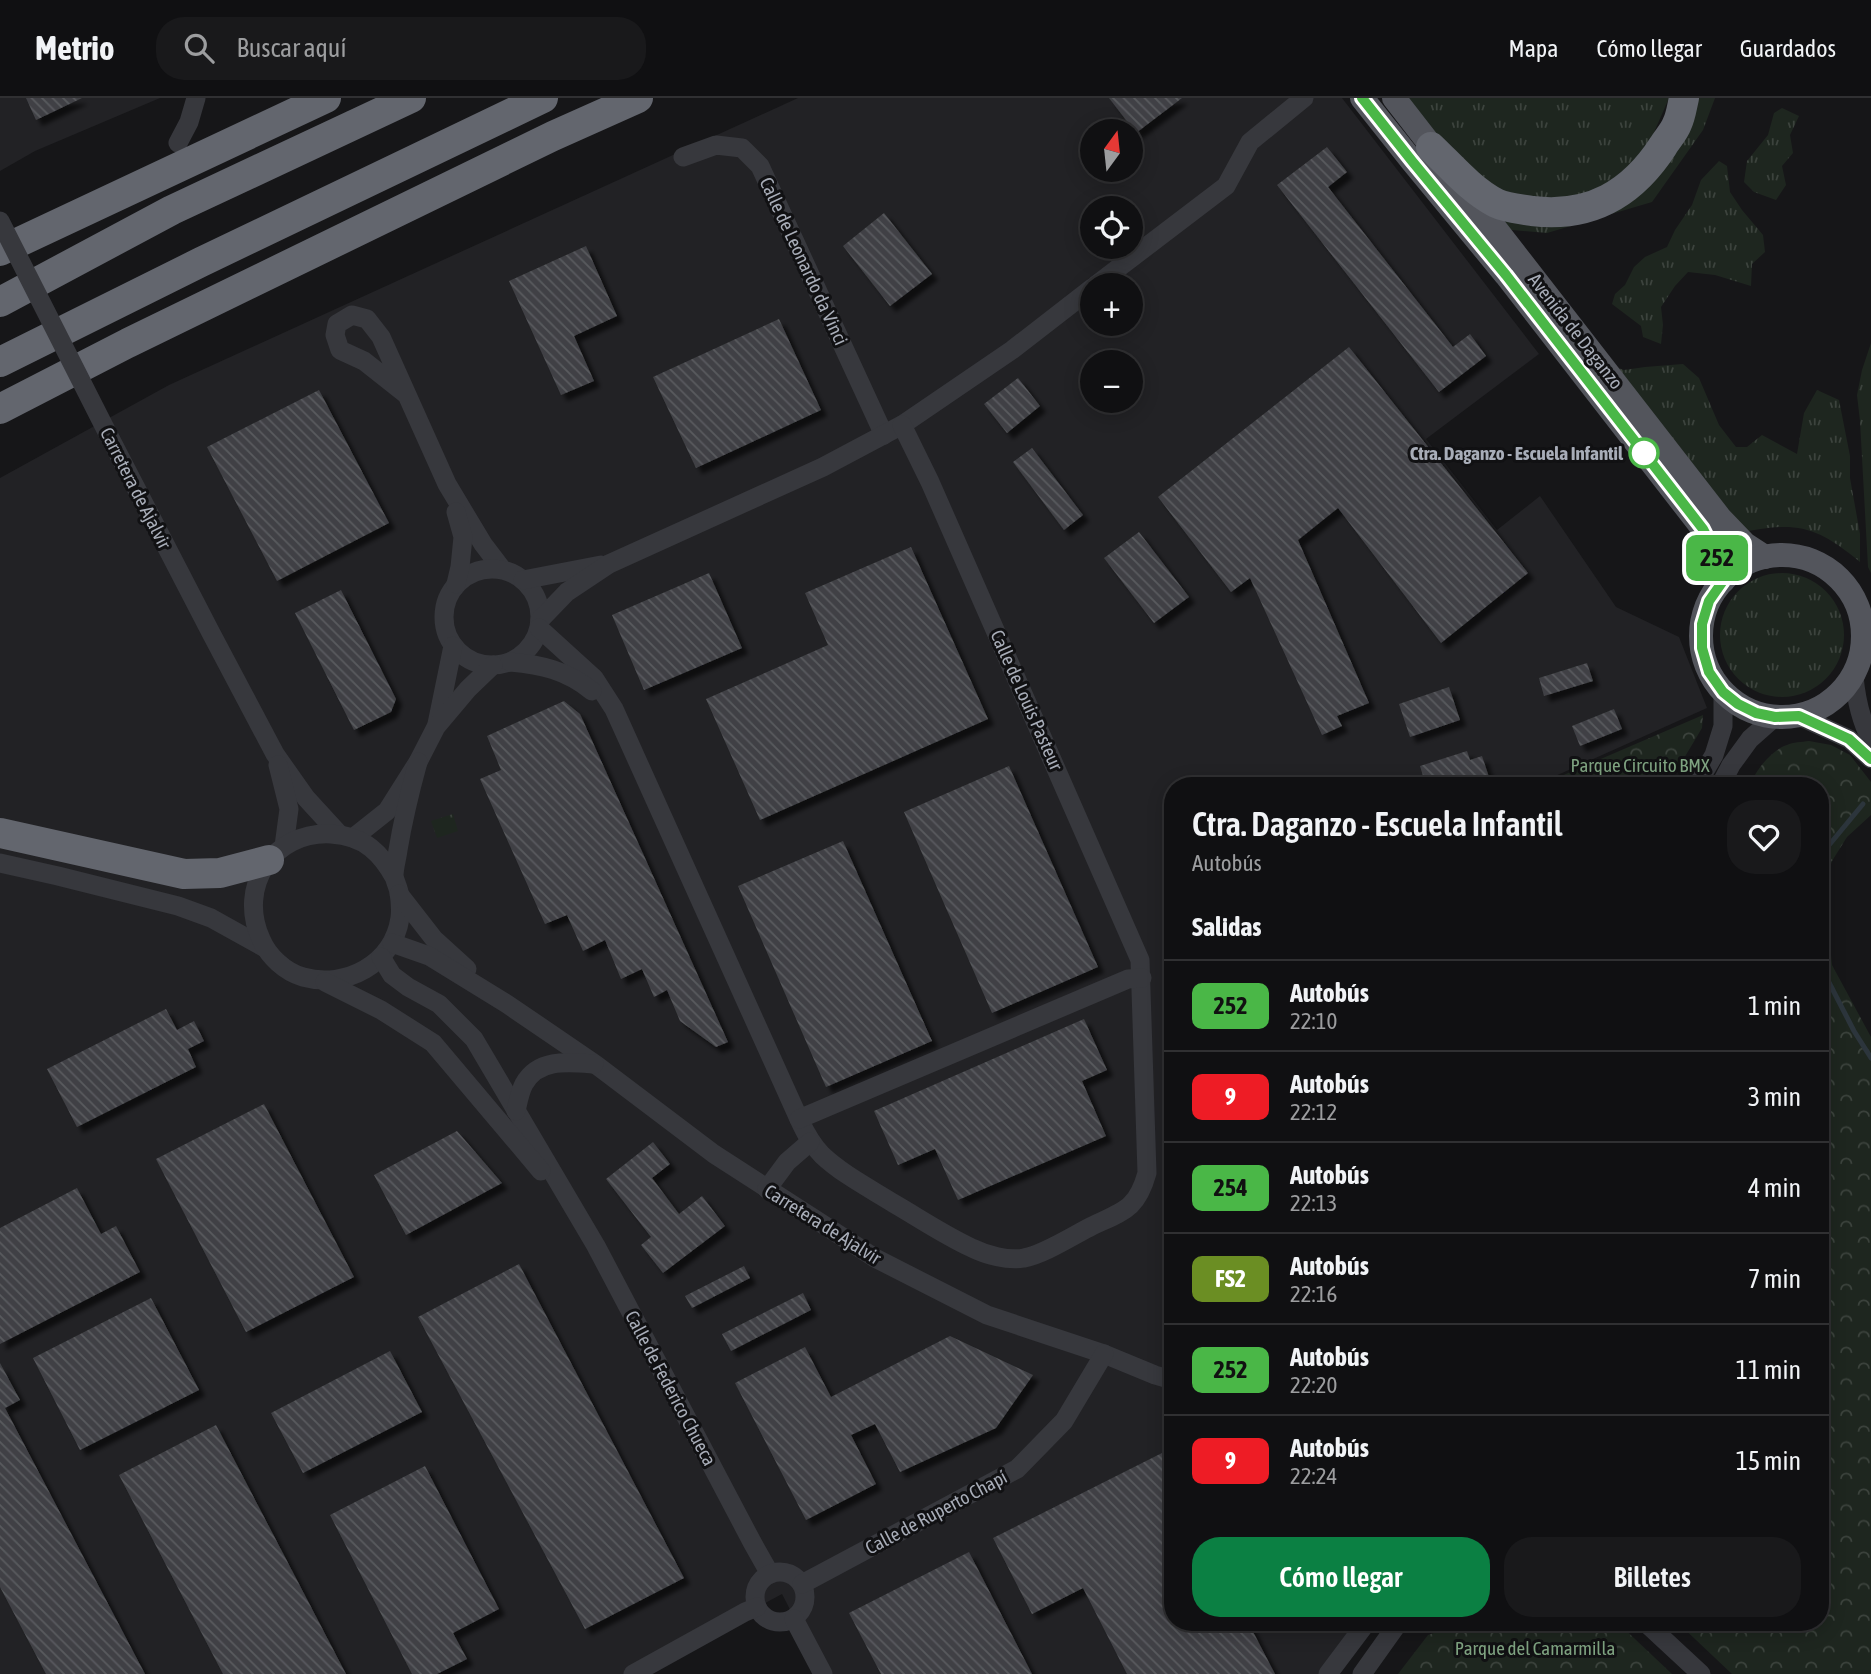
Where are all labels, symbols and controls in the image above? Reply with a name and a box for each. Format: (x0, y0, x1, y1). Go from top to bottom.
search box (156, 17, 646, 80)
text: Metrio (35, 29, 114, 67)
icon: search (180, 29, 218, 67)
text: Buscar aquí (236, 33, 346, 63)
text: Mapa (1509, 35, 1558, 62)
text: Cómo llegar (1596, 35, 1702, 62)
text: Guardados (1740, 35, 1836, 62)
north arrow (1080, 119, 1143, 182)
map controls (1080, 119, 1143, 413)
street label: Calle de Leonardo da Vinci (755, 174, 853, 348)
button: locate (1080, 196, 1143, 259)
street label: Avenida de Daganzo (1524, 269, 1628, 393)
button: + (1080, 273, 1143, 336)
button: − (1080, 350, 1143, 413)
street label: Carretera de Ajalvir (96, 424, 176, 553)
marker: Ctra. Daganzo - Escuela Infantil (1629, 438, 1659, 468)
place label: Ctra. Daganzo - Escuela Infantil (1410, 442, 1624, 464)
line badge: 252 (1677, 535, 1757, 581)
text: 252 (1700, 544, 1734, 571)
street label: Calle de Louis Pasteur (986, 627, 1068, 774)
park label: Parque Circuito BMX (1571, 754, 1710, 776)
button: heart (1727, 800, 1801, 874)
text: Ctra. Daganzo - Escuela Infantil (1192, 805, 1562, 843)
text: Autobús (1192, 850, 1262, 876)
text: Salidas (1192, 912, 1261, 942)
text: Autobús (1290, 978, 1369, 1008)
text: 1 min (1748, 991, 1801, 1021)
text: 252 (1214, 992, 1247, 1019)
text: 22:10 (1290, 1008, 1337, 1034)
text: Autobús (1290, 1069, 1369, 1099)
text: 3 min (1748, 1082, 1801, 1112)
text: 9 (1225, 1083, 1236, 1110)
text: 22:12 (1290, 1099, 1337, 1125)
text: Autobús (1290, 1160, 1369, 1190)
text: 4 min (1748, 1173, 1801, 1203)
text: 254 (1214, 1174, 1247, 1201)
street label: Carretera de Ajalvir (761, 1179, 886, 1269)
text: 22:13 (1290, 1190, 1337, 1216)
text: Autobús (1290, 1251, 1369, 1281)
text: 7 min (1748, 1264, 1801, 1294)
text: FS2 (1215, 1265, 1246, 1292)
text: 22:16 (1290, 1281, 1337, 1307)
street label: Calle de Federico Chueca (621, 1307, 721, 1469)
text: Autobús (1290, 1342, 1369, 1372)
text: 11 min (1736, 1355, 1801, 1385)
text: 252 (1214, 1356, 1247, 1383)
text: 22:20 (1290, 1372, 1337, 1398)
text: Autobús (1290, 1433, 1369, 1463)
text: 15 min (1736, 1446, 1801, 1476)
text: 9 (1225, 1447, 1236, 1474)
text: 22:24 (1290, 1463, 1337, 1489)
street label: Calle de Ruperto Chapí (861, 1465, 1011, 1559)
button: Cómo llegar (1192, 1537, 1490, 1617)
button: Billetes (1504, 1537, 1801, 1617)
park label: Parque del Camarmilla (1455, 1637, 1615, 1659)

